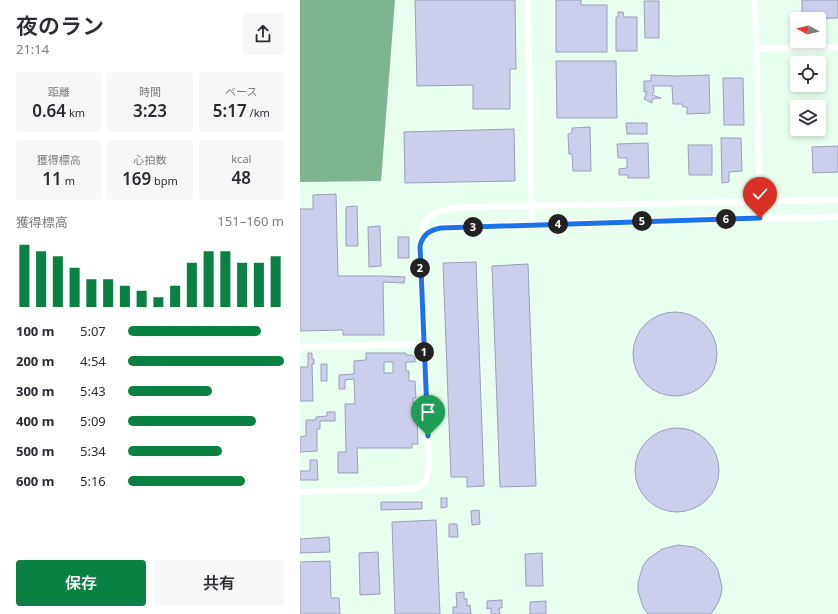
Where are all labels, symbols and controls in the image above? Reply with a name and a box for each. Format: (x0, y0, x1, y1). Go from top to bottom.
text: 夜のラン (16, 10, 104, 40)
north arrow (790, 12, 826, 48)
map controls (790, 12, 826, 136)
button: share (242, 13, 284, 55)
text: 21:14 (16, 40, 49, 58)
button: locate (790, 56, 826, 92)
text: 距離 (48, 84, 70, 99)
text: 時間 (139, 84, 161, 99)
text: ペース (225, 84, 258, 99)
text: 0.64 (32, 99, 66, 122)
text: 3:23 (133, 99, 167, 122)
text: 5:17 (213, 99, 247, 122)
button: layers (790, 100, 826, 136)
text: km (66, 105, 85, 120)
text: /km (247, 105, 270, 120)
text: kcal (231, 151, 251, 166)
text: 獲得標高 (37, 152, 81, 167)
text: 心拍数 (133, 152, 166, 167)
text: 48 (232, 166, 251, 189)
text: 11 (42, 167, 62, 190)
text: 169 (122, 167, 151, 190)
text: m (62, 173, 75, 188)
text: bpm (151, 173, 178, 188)
pin (743, 177, 777, 218)
icon: check (749, 183, 771, 205)
pin: 6 (716, 209, 736, 229)
pin: 5 (632, 211, 652, 231)
text: 6 (723, 211, 729, 226)
text: 151–160 m (217, 212, 284, 230)
text: 獲得標高 (16, 213, 68, 231)
text: 5 (639, 213, 645, 228)
pin: 4 (548, 214, 568, 234)
text: 4 (555, 216, 561, 231)
pin: 3 (463, 217, 483, 237)
text: 3 (470, 219, 476, 234)
pin: 2 (410, 258, 430, 278)
text: 2 (417, 260, 423, 275)
text: 100 m (16, 322, 54, 340)
text: 5:07 (80, 322, 106, 340)
pin: 1 (414, 342, 434, 362)
text: 1 (421, 344, 427, 359)
text: 200 m (16, 352, 54, 370)
text: 4:54 (80, 352, 106, 370)
text: 300 m (16, 382, 54, 400)
text: 5:43 (80, 382, 106, 400)
pin (411, 395, 445, 436)
icon: arrive (417, 401, 439, 423)
text: 400 m (16, 412, 54, 430)
text: 5:09 (80, 412, 106, 430)
text: 500 m (16, 442, 54, 460)
text: 5:34 (80, 442, 106, 460)
text: 600 m (16, 472, 54, 490)
text: 5:16 (80, 472, 106, 490)
button: 保存 (16, 560, 146, 606)
button: 共有 (154, 560, 284, 606)

